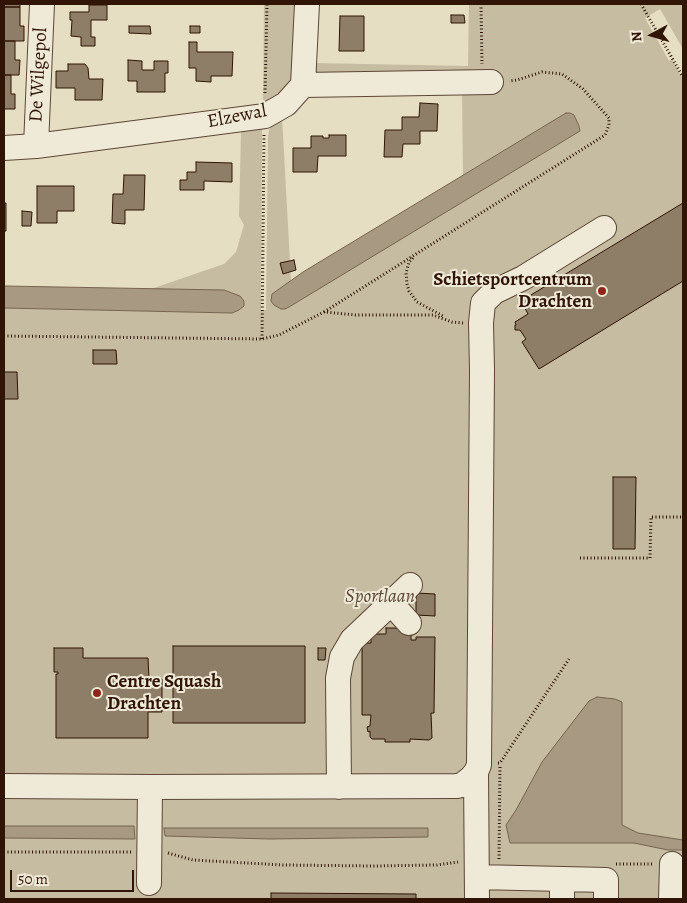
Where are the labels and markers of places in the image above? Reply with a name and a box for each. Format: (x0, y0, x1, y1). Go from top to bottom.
place label: Schietsportcentrum Drachten (433, 269, 592, 313)
marker: Schietsportcentrum Drachten (596, 285, 608, 297)
place label: Centre Squash Drachten (107, 671, 221, 715)
marker: Centre Squash Drachten (91, 687, 103, 699)

